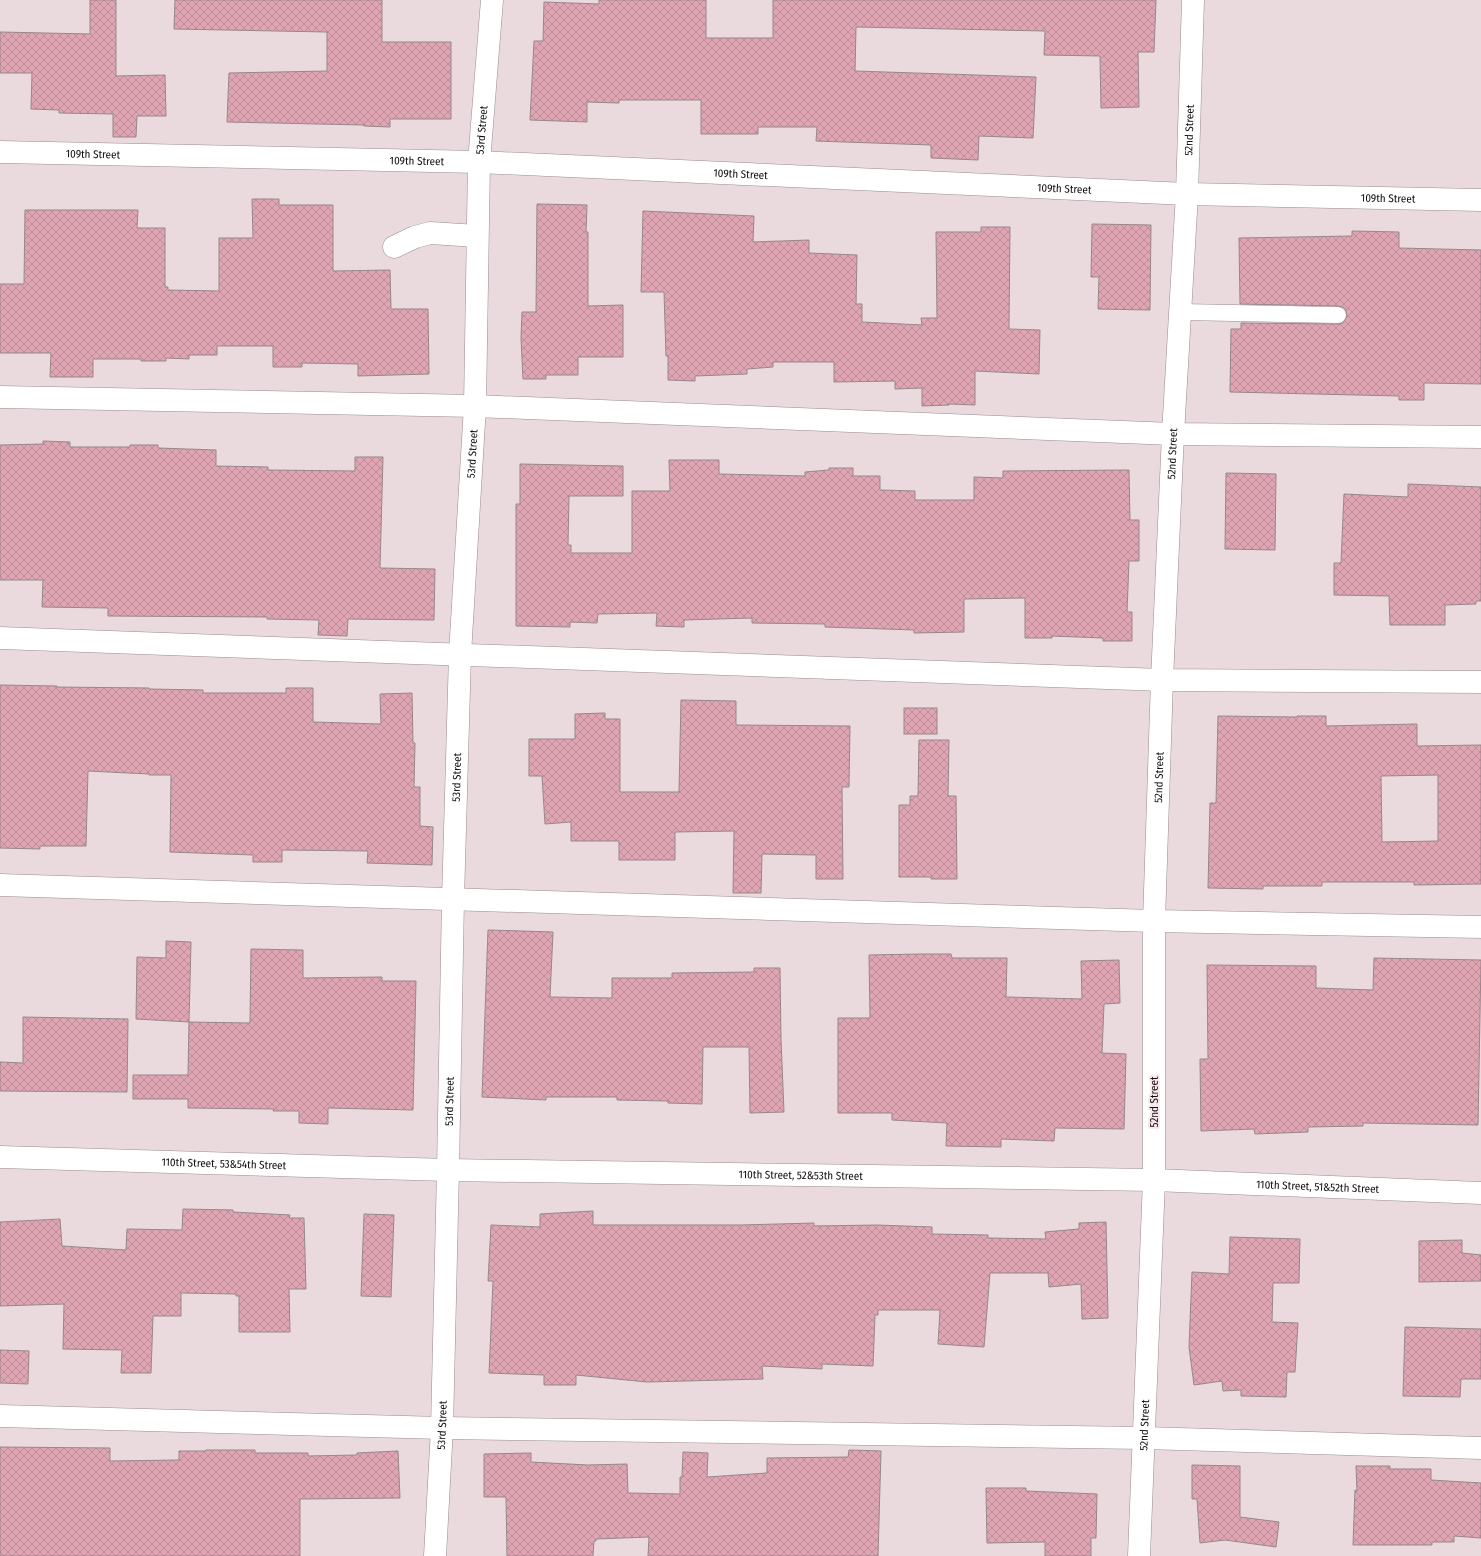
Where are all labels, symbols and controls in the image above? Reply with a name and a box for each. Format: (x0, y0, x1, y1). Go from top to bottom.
street label: 52nd Street (1182, 104, 1197, 156)
street label: 53rd Street (474, 105, 491, 155)
street label: 109th Street (66, 147, 121, 162)
street label: 109th Street (390, 154, 445, 168)
street label: 109th Street (713, 167, 768, 182)
street label: 109th Street (1037, 181, 1092, 197)
street label: 109th Street (1361, 192, 1416, 206)
street label: 52nd Street (1165, 427, 1180, 480)
street label: 53rd Street (465, 429, 481, 479)
street label: 52nd Street (1152, 751, 1167, 803)
street label: 53rd Street (450, 752, 464, 802)
street label: 53rd Street (443, 1076, 457, 1126)
street label: 52nd Street (1148, 1076, 1161, 1128)
street label: 110th Street, 53&54th Street (161, 1156, 287, 1172)
street label: 110th Street, 52&53th Street (739, 1168, 863, 1183)
street label: 110th Street, 51&52th Street (1256, 1178, 1380, 1196)
street label: 52nd Street (1137, 1399, 1152, 1451)
street label: 53rd Street (435, 1400, 450, 1450)

